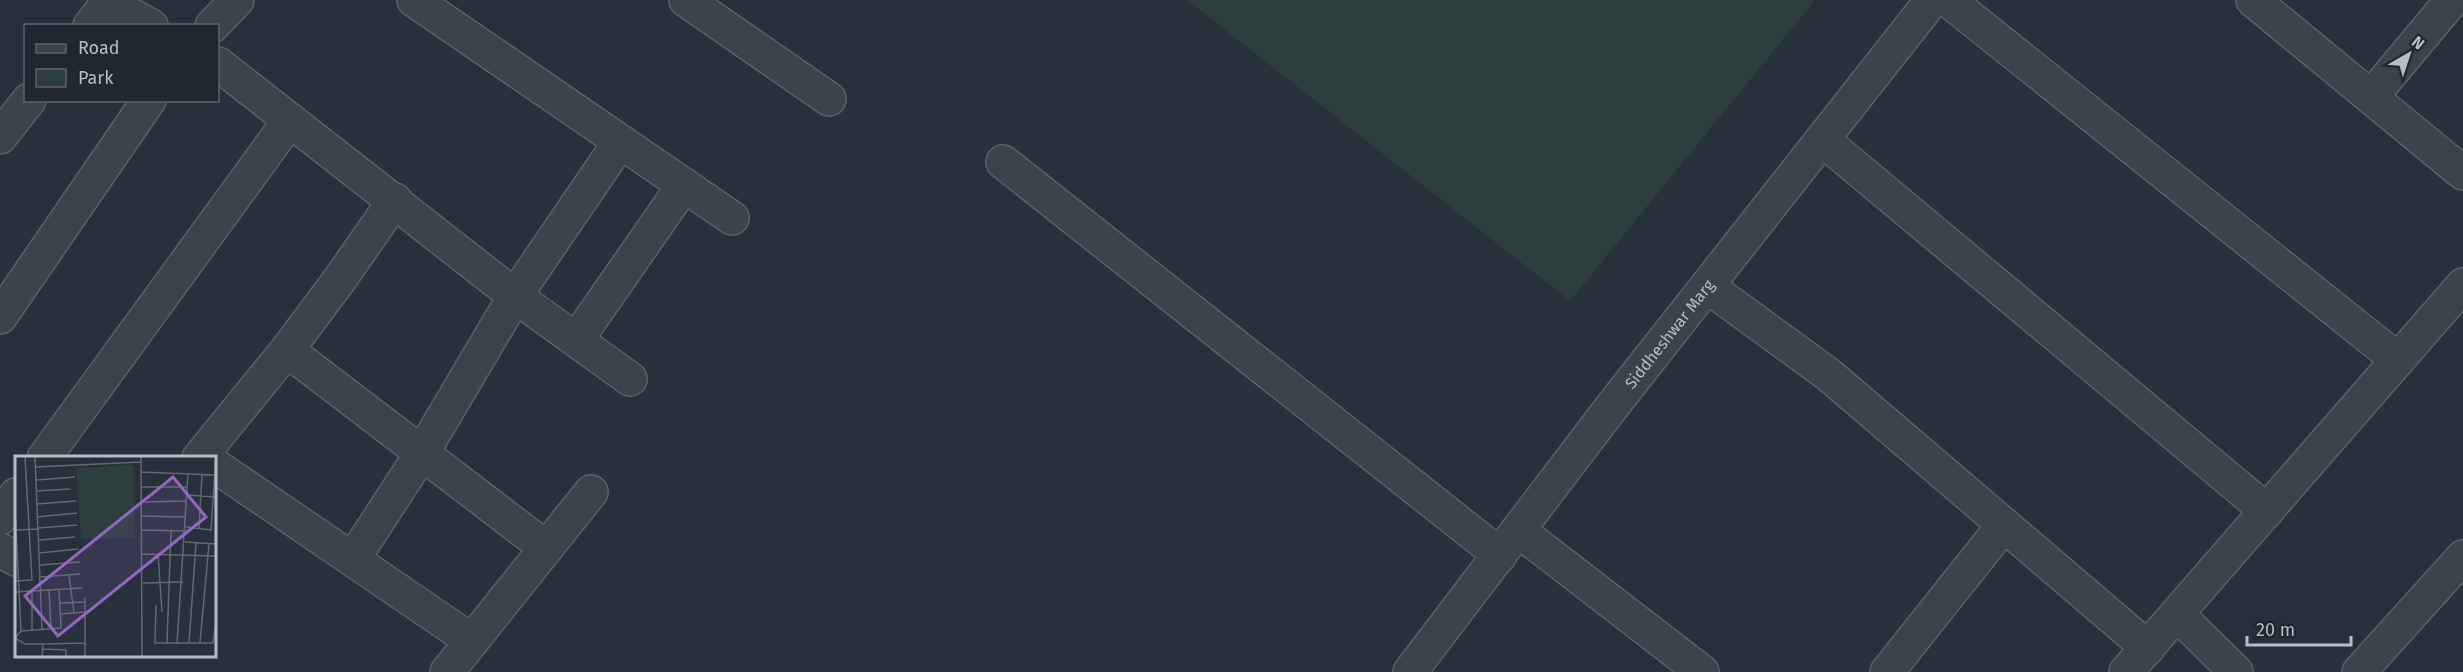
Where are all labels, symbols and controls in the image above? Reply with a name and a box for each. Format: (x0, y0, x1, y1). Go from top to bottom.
legend (24, 24, 219, 102)
north arrow (2379, 24, 2439, 84)
text: N (2408, 32, 2428, 53)
text: Road (78, 37, 120, 59)
text: Park (78, 67, 114, 89)
street label: Siddheshwar Marg (1620, 275, 1718, 392)
inset map (15, 456, 216, 657)
scale bar (2247, 609, 2350, 647)
text: 20 m (2256, 619, 2295, 641)

